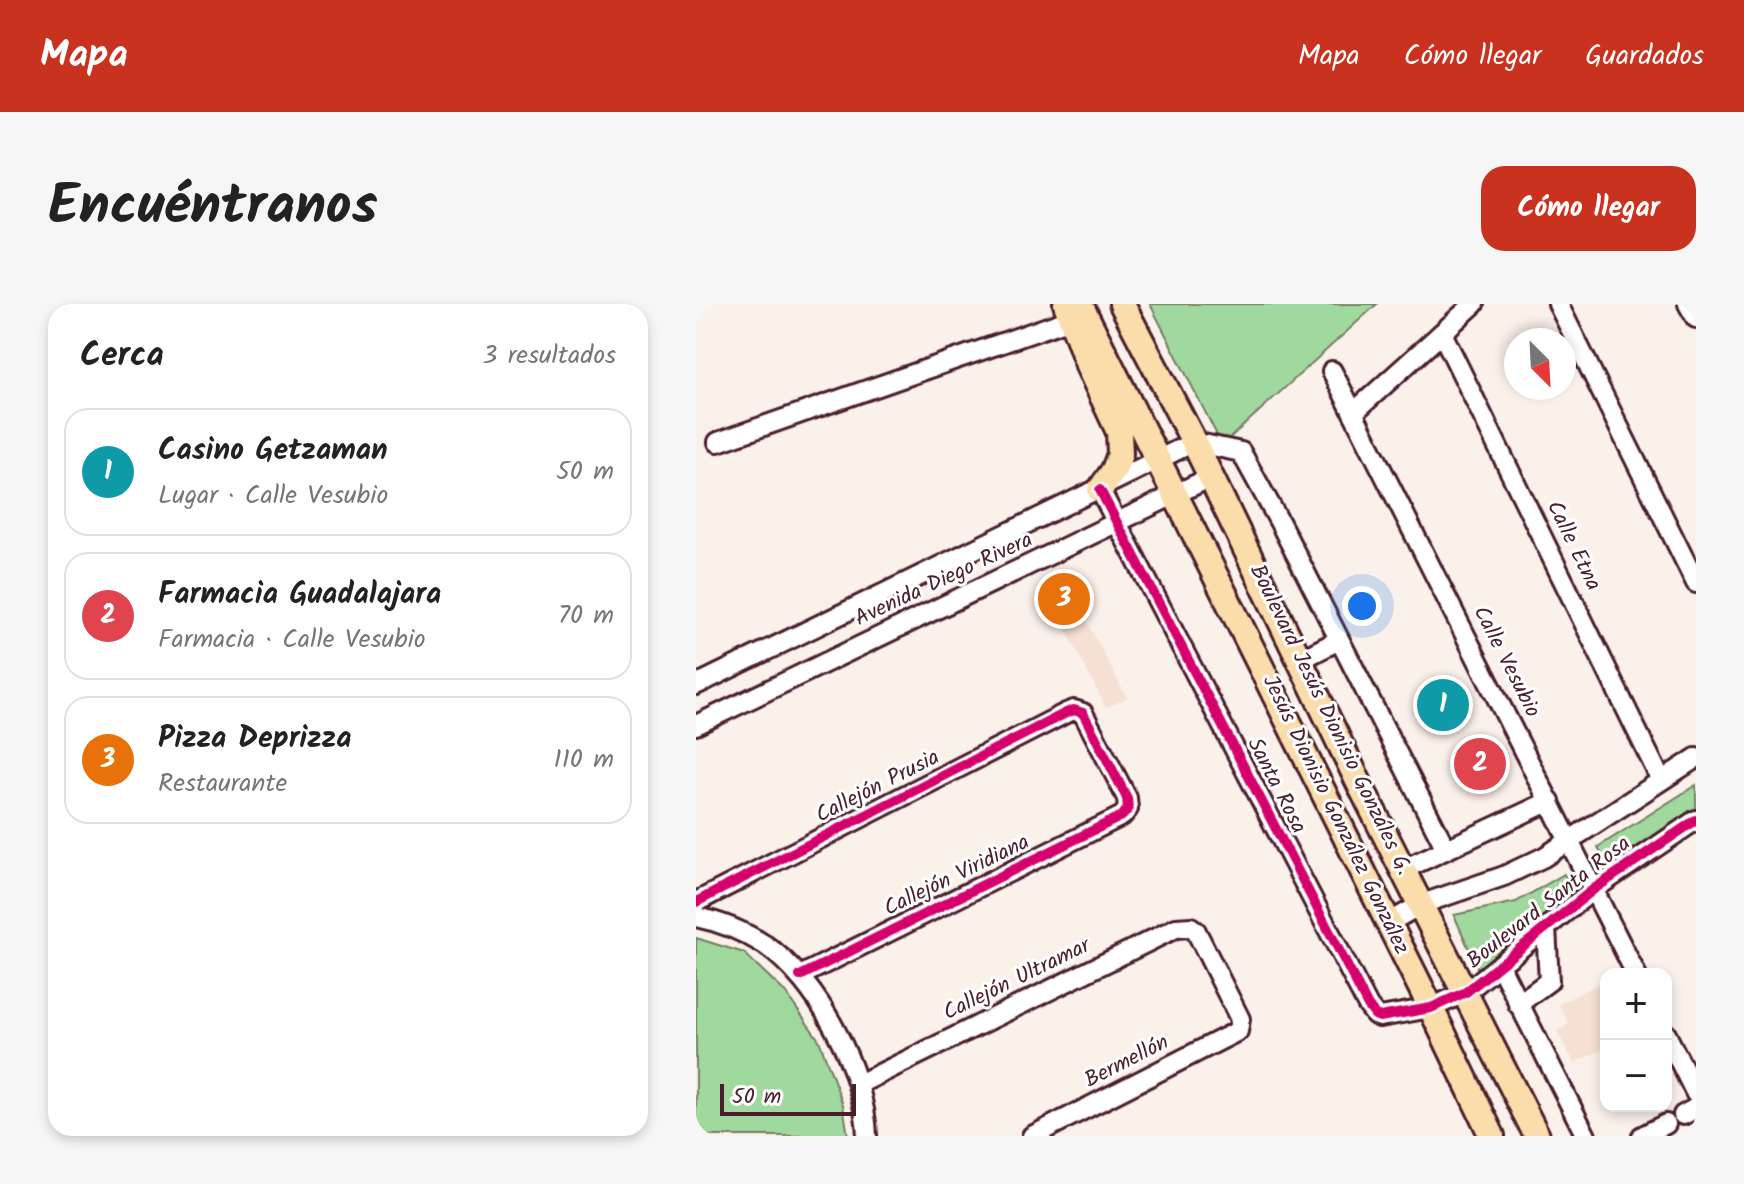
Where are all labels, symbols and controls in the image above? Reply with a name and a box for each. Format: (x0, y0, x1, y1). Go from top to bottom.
text: Mapa (40, 26, 128, 86)
text: Mapa (1298, 34, 1360, 79)
text: Cómo llegar (1404, 34, 1541, 79)
text: Guardados (1585, 34, 1704, 79)
text: Encuéntranos (48, 163, 378, 253)
button: Cómo llegar (1481, 166, 1696, 251)
north arrow (1504, 328, 1576, 400)
text: Cerca (80, 329, 164, 383)
text: 3 resultados (482, 335, 616, 377)
text: Casino Getzaman (158, 427, 388, 475)
text: 1 (104, 451, 112, 493)
text: 50 m (556, 451, 614, 493)
text: Lugar · Calle Vesubio (158, 475, 388, 517)
street label: Calle Etna (1536, 495, 1610, 597)
street label: Avenida Diego Rivera (849, 523, 1039, 637)
street label: Boulevard Jesús Dionisio Gonzáles G. (1239, 559, 1421, 881)
pin: 3 (1038, 569, 1090, 629)
text: Farmacia Guadalajara (158, 571, 441, 619)
your location (1342, 586, 1382, 626)
text: 2 (100, 595, 116, 637)
text: 70 m (558, 595, 614, 637)
street label: Calle Vesubio (1463, 600, 1549, 724)
text: Farmacia · Calle Vesubio (158, 619, 426, 661)
street label: Jesús Dionisio González González (1252, 669, 1418, 961)
pin: 1 (1417, 675, 1469, 735)
text: Pizza Deprizza (158, 715, 351, 763)
street label: Santa Rosa (1237, 732, 1315, 840)
pin: 2 (1454, 734, 1506, 794)
text: 3 (101, 739, 115, 781)
text: 110 m (554, 739, 614, 781)
street label: Callejón Prusia (810, 741, 946, 833)
text: Restaurante (158, 763, 287, 805)
street label: Callejón Viridiana (878, 826, 1036, 926)
street label: Boulevard Santa Rosa (1459, 828, 1639, 978)
street label: Callejón Ultramar (937, 928, 1098, 1031)
map controls (1600, 968, 1672, 1112)
button: + (1600, 968, 1672, 1040)
street label: Bermellón (1078, 1026, 1176, 1098)
button: − (1600, 1040, 1672, 1112)
scale bar (720, 1080, 856, 1116)
text: 50 m (732, 1080, 781, 1115)

